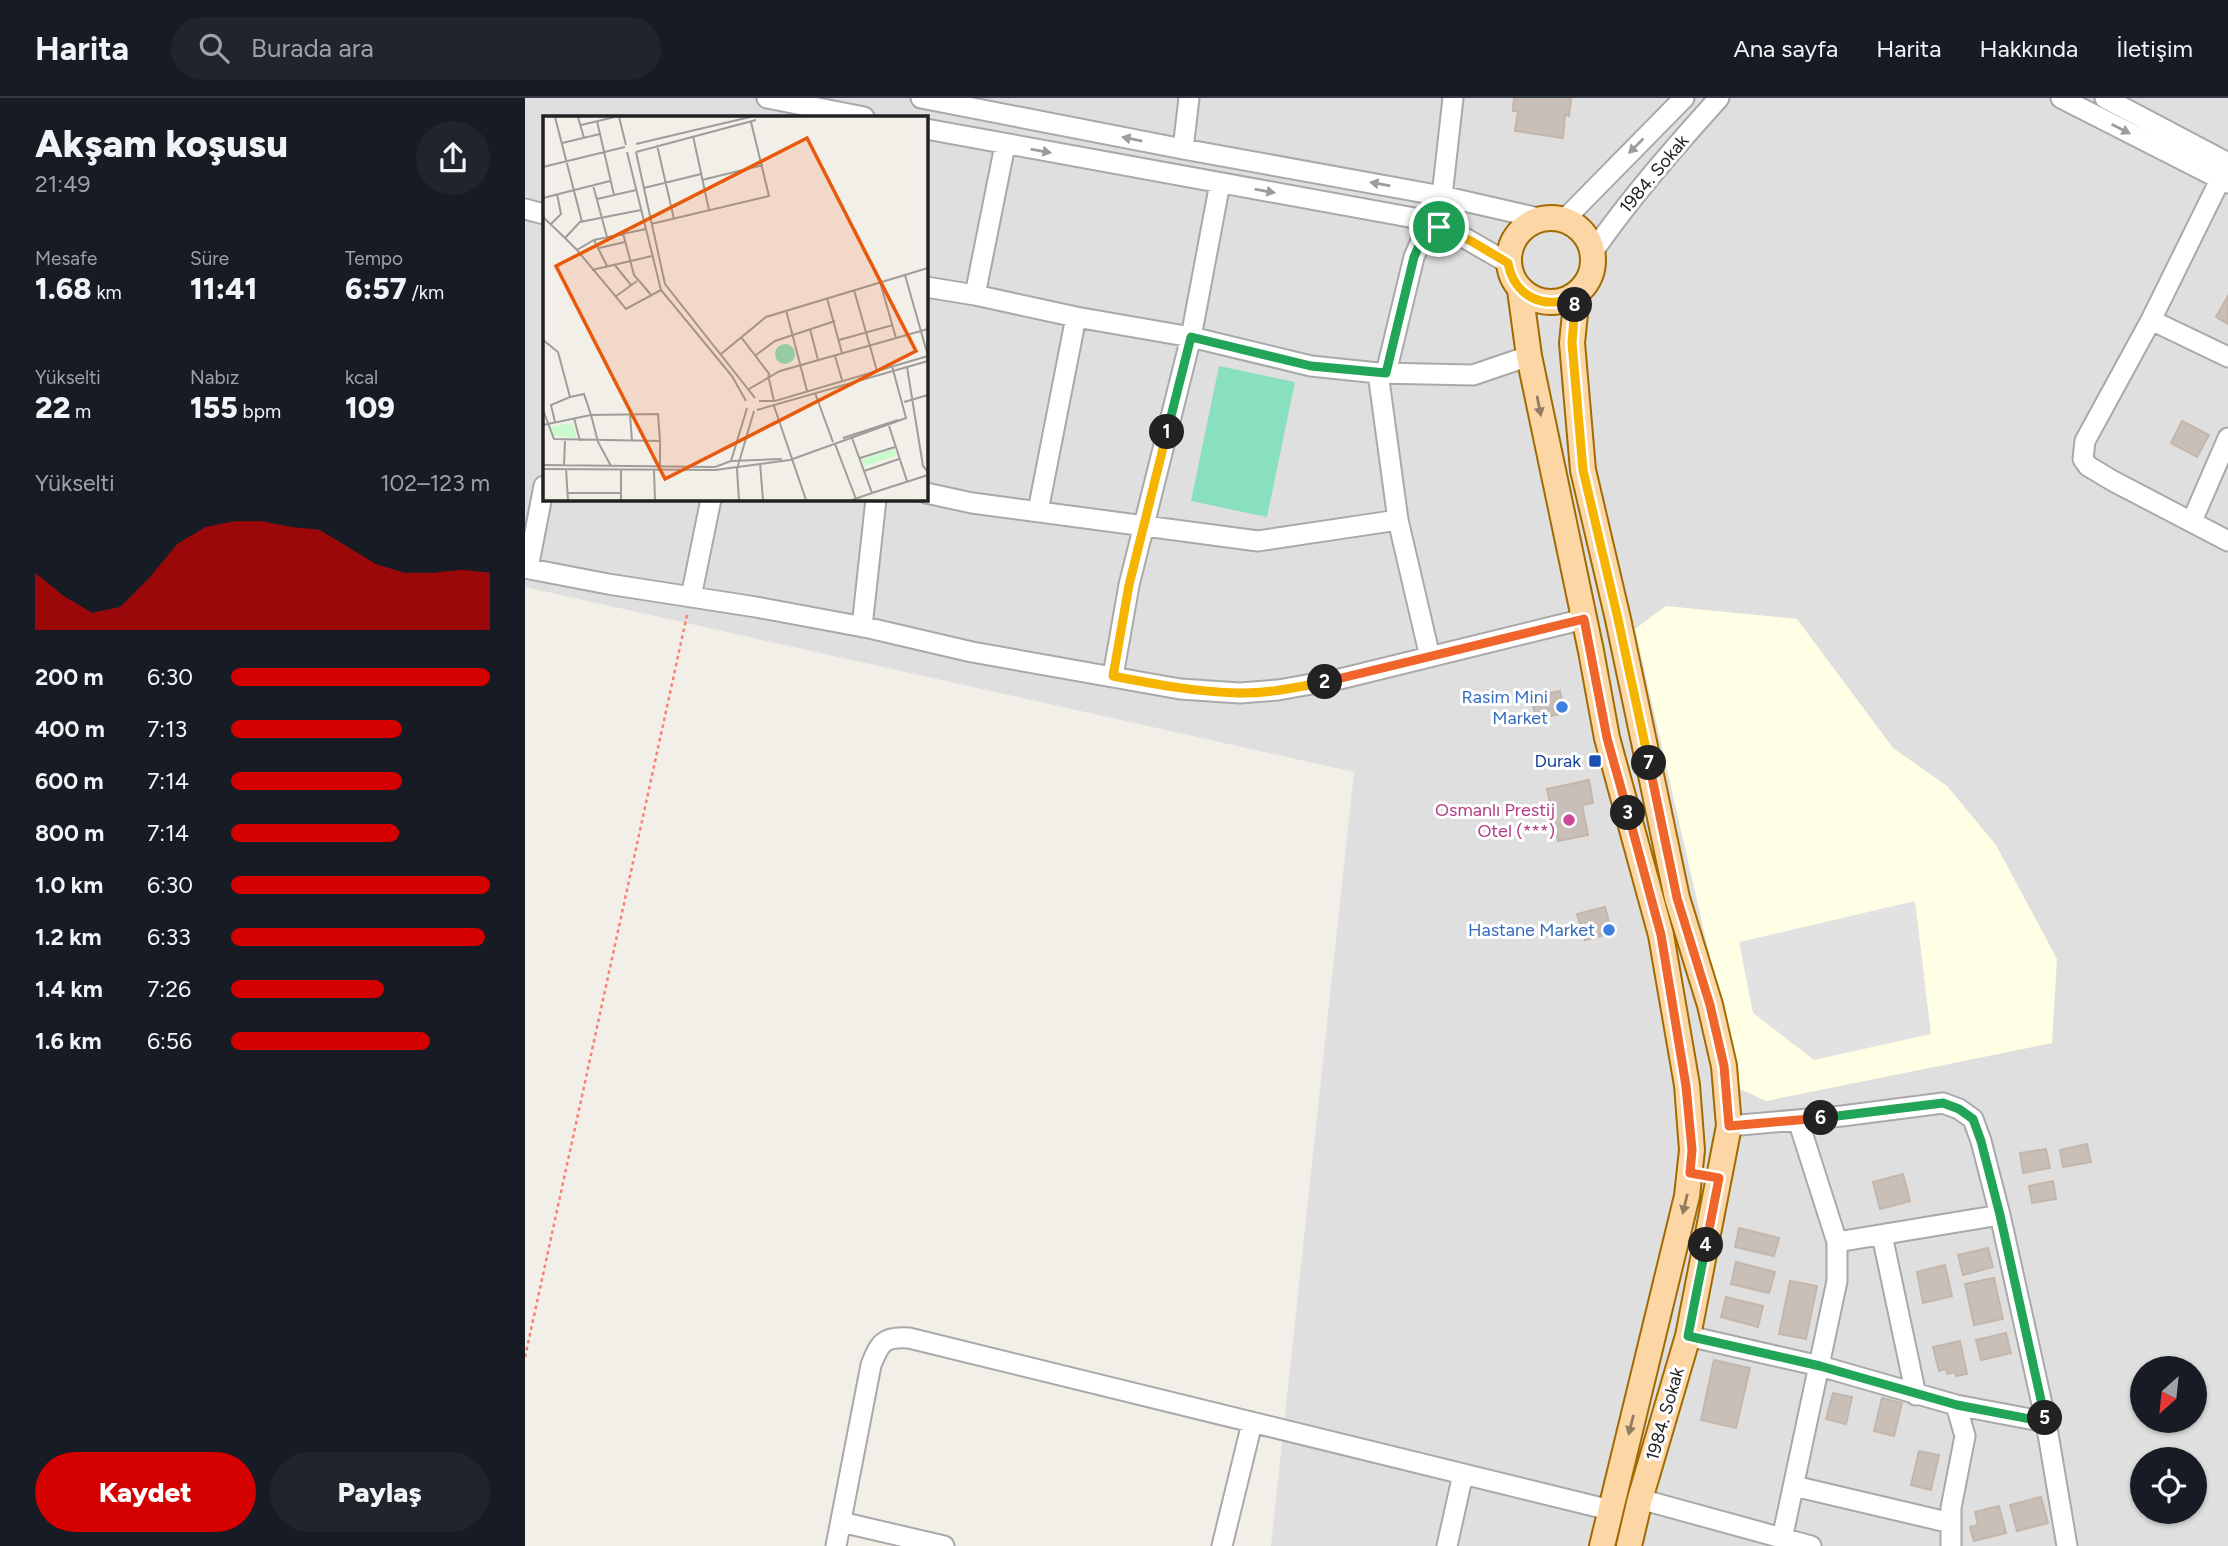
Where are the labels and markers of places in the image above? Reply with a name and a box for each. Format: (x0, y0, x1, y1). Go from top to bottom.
pin (1409, 197, 1469, 257)
pin: 8 (1557, 288, 1593, 322)
pin: 1 (1149, 414, 1185, 450)
pin: 2 (1307, 664, 1343, 700)
place label: Rasim Mini Market (1462, 686, 1548, 729)
marker: Rasim Mini Market (1554, 699, 1570, 715)
pin: 7 (1631, 746, 1667, 780)
place label: Durak (1535, 750, 1581, 772)
marker: Durak (1587, 753, 1603, 769)
pin: 3 (1611, 796, 1645, 830)
place label: Osmanlı Prestij Otel (***) (1435, 799, 1555, 842)
marker: Osmanlı Prestij Otel (***) (1561, 812, 1577, 828)
place label: Hastane Market (1468, 919, 1595, 941)
marker: Hastane Market (1601, 922, 1617, 938)
pin: 6 (1803, 1100, 1839, 1136)
pin: 4 (1689, 1228, 1723, 1262)
pin: 5 (2027, 1400, 2063, 1436)

